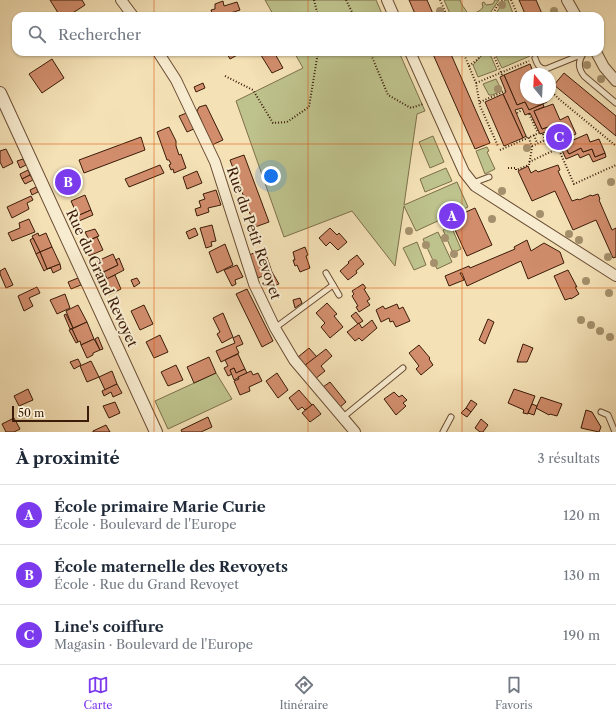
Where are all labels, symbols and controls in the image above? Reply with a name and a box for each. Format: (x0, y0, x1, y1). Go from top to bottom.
search box (12, 12, 604, 56)
icon: search (26, 23, 48, 45)
text: Rechercher (58, 25, 141, 44)
north arrow (520, 68, 556, 104)
pin: C (546, 122, 572, 152)
street label: Rue du Petit Revoyet (223, 164, 285, 302)
your location (261, 166, 281, 186)
pin: B (55, 167, 81, 197)
pin: A (439, 201, 465, 231)
street label: Rue du Grand Revoyet (62, 206, 142, 350)
scale bar (12, 404, 89, 423)
text: 50 m (18, 406, 44, 420)
text: À proximité (16, 448, 120, 468)
text: 3 résultats (538, 450, 600, 466)
text: École primaire Marie Curie (54, 497, 266, 516)
text: A (24, 507, 34, 523)
text: 120 m (563, 507, 600, 523)
text: École · Boulevard de l'Europe (54, 516, 237, 532)
text: École maternelle des Revoyets (54, 557, 288, 576)
text: B (24, 567, 34, 583)
text: 130 m (564, 567, 600, 583)
text: École · Rue du Grand Revoyet (54, 576, 239, 592)
text: Line's coiffure (54, 617, 164, 636)
text: C (24, 627, 34, 643)
text: 190 m (563, 627, 600, 643)
text: Magasin · Boulevard de l'Europe (54, 636, 253, 652)
tab: Carte (83, 674, 112, 712)
tab: Itinéraire (279, 674, 328, 712)
tab: Favoris (495, 674, 532, 712)

